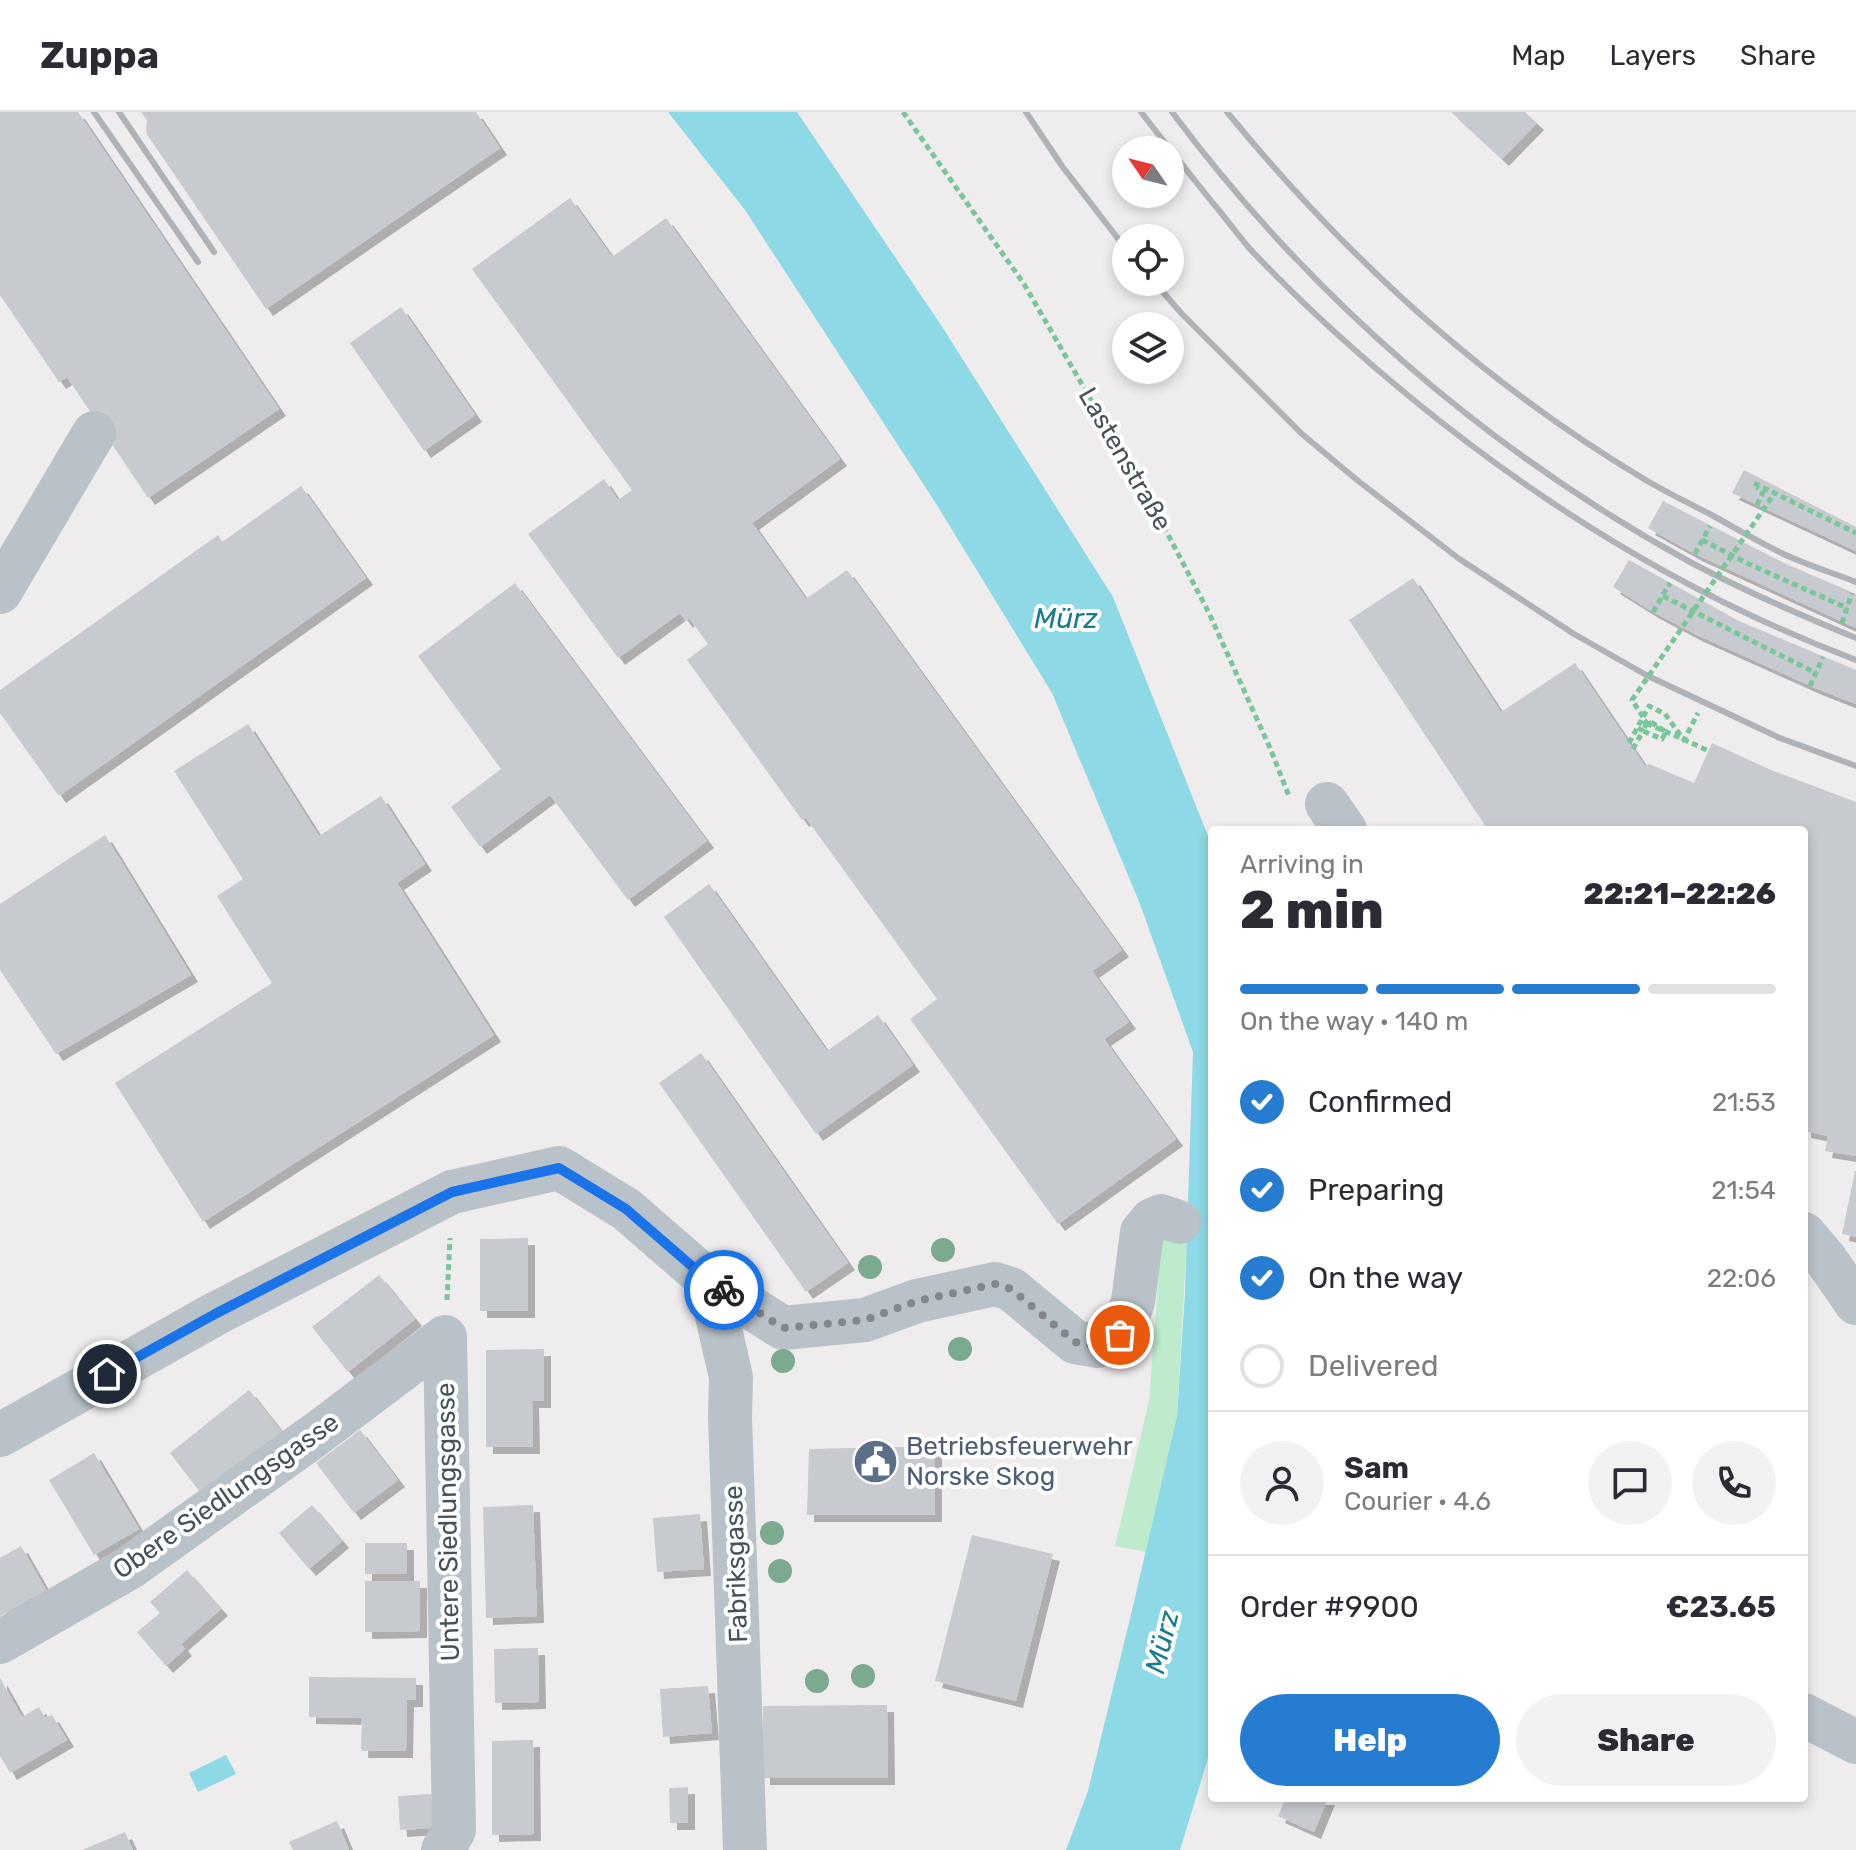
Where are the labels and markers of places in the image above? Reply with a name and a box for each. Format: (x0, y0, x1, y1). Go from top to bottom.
pin (1086, 1301, 1154, 1369)
pin (73, 1340, 141, 1408)
place label: Betriebsfeuerwehr Norske Skog (906, 1431, 1133, 1492)
public building icon: Betriebsfeuerwehr Norske Skog (851, 1437, 899, 1485)

